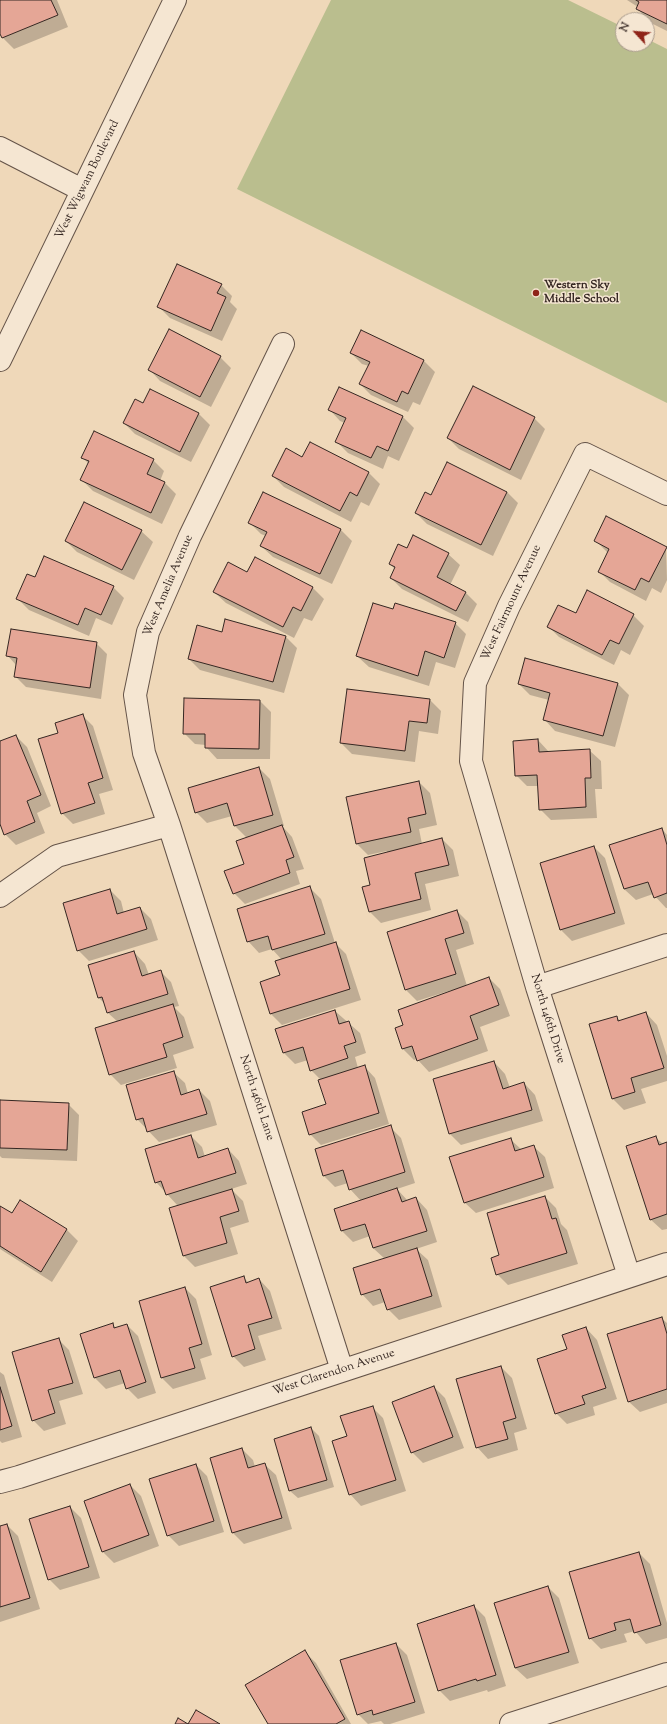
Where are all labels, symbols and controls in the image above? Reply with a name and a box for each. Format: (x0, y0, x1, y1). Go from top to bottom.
north arrow (615, 12, 655, 52)
text: N (616, 20, 634, 35)
street label: West Wigwam Boulevard (53, 118, 123, 242)
place label: Western Sky Middle School (544, 279, 619, 307)
marker: Western Sky Middle School (531, 288, 541, 298)
street label: West Amelia Avenue (141, 533, 197, 639)
street label: West Fairmount Avenue (479, 543, 545, 663)
street label: North 146th Drive (527, 973, 567, 1065)
street label: North 146th Lane (235, 1053, 277, 1143)
street label: West Clarendon Avenue (271, 1346, 397, 1400)

